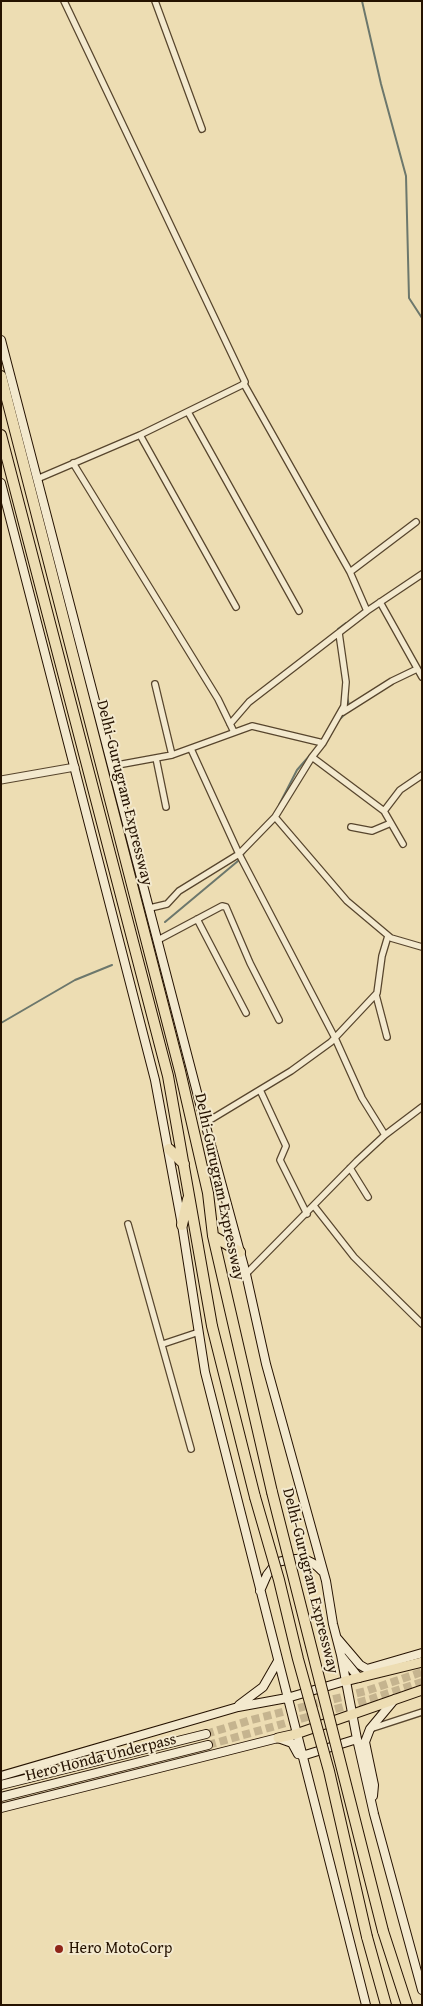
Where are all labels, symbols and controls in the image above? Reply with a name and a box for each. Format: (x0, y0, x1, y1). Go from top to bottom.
street label: Delhi-Gurugram Expressway (92, 698, 156, 888)
street label: Delhi-Gurugram Expressway (190, 1092, 248, 1282)
street label: Delhi-Gurugram Expressway (278, 1486, 342, 1676)
street label: Hero Honda Underpass (24, 1730, 178, 1786)
place label: Hero MotoCorp (69, 1939, 172, 1959)
marker: Hero MotoCorp (53, 1943, 65, 1955)

